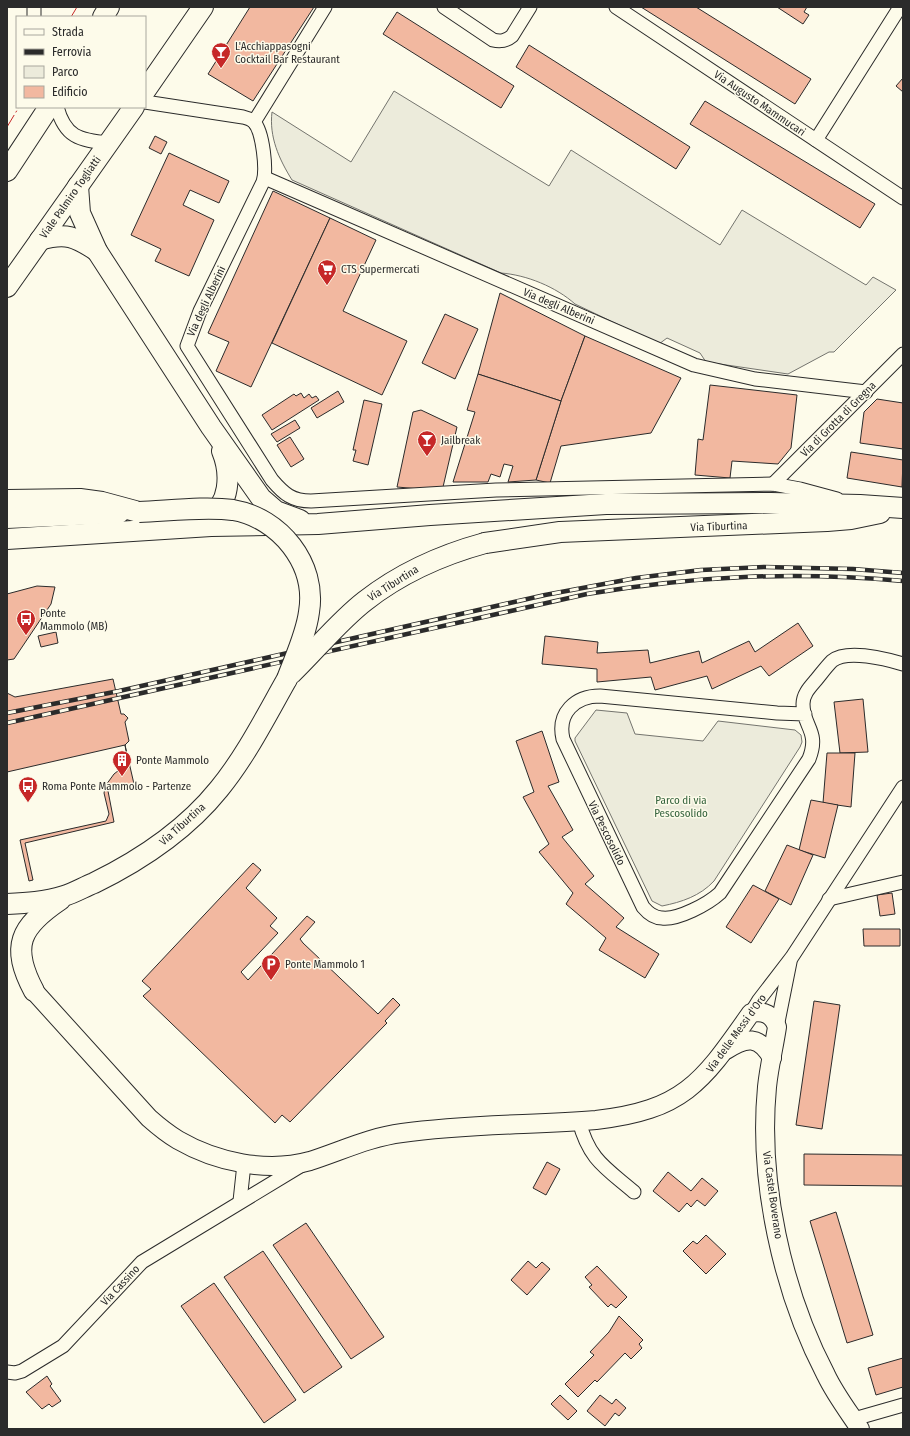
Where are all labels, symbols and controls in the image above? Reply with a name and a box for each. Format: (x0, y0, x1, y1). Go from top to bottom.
legend (16, 16, 146, 108)
text: Strada (52, 25, 84, 39)
place label: L'Acchiappasogni Cocktail Bar Restaurant (235, 40, 340, 66)
bar icon: L'Acchiappasogni Cocktail Bar Restaurant (210, 41, 232, 69)
text: Ferrovia (52, 45, 91, 59)
text: Parco (52, 65, 79, 79)
street label: Via Augusto Mammucari (711, 68, 808, 139)
text: Edificio (52, 85, 88, 99)
street label: Viale Palmiro Togliatti (37, 153, 104, 241)
supermarket icon: CTS Supermercati (316, 258, 338, 286)
place label: CTS Supermercati (341, 263, 420, 276)
street label: Via degli Alberini (184, 264, 229, 339)
street label: Via degli Alberini (521, 286, 597, 327)
street label: Via di Grotta di Gregna (798, 379, 879, 460)
bar icon: Jailbreak (416, 429, 438, 457)
place label: Jailbreak (441, 434, 481, 447)
street label: Via Tiburtina (690, 519, 748, 534)
street label: Via Tiburtina (366, 563, 421, 604)
place label: Ponte Mammolo (MB) (40, 607, 107, 633)
bus stop icon: Ponte Mammolo (MB) (15, 608, 37, 636)
building icon: Ponte Mammolo (111, 749, 133, 777)
place label: Ponte Mammolo (136, 754, 209, 767)
bus stop icon: Roma Ponte Mammolo - Partenze (17, 775, 39, 803)
place label: Roma Ponte Mammolo - Partenze (42, 780, 191, 793)
park label: Parco di via Pescosolido (654, 794, 708, 820)
street label: Via Pescosolido (585, 799, 628, 868)
street label: Via Tiburtina (157, 800, 208, 848)
parking icon: Ponte Mammolo 1 (260, 953, 282, 981)
place label: Ponte Mammolo 1 (285, 958, 365, 971)
street label: Via delle Messi d'Oro (704, 991, 769, 1075)
street label: Via Castel Boverano (760, 1150, 785, 1240)
street label: Via Cassino (98, 1262, 143, 1308)

